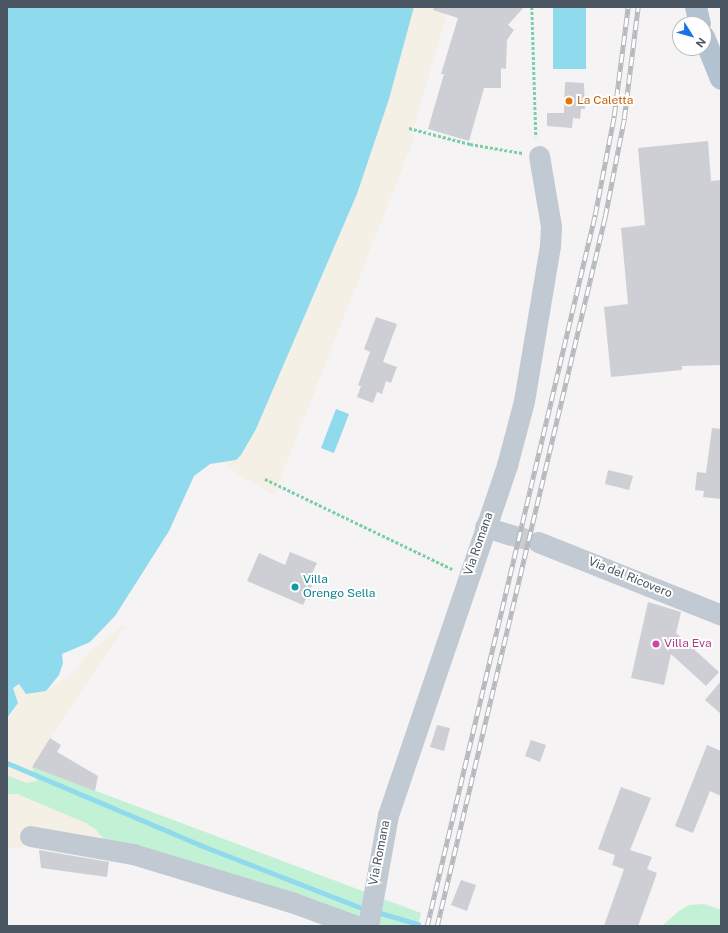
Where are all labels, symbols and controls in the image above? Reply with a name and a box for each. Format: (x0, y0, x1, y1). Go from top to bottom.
north arrow (672, 16, 712, 56)
text: N (693, 36, 708, 50)
place label: La Caletta (577, 94, 633, 108)
marker: La Caletta (564, 96, 574, 106)
street label: Via Romana (461, 511, 497, 577)
street label: Via del Ricovero (586, 555, 674, 601)
place label: Villa Orengo Sella (303, 573, 376, 601)
marker: Villa Orengo Sella (290, 582, 300, 592)
place label: Villa Eva (664, 637, 712, 651)
marker: Villa Eva (651, 639, 661, 649)
street label: Via Romana (367, 819, 393, 887)

